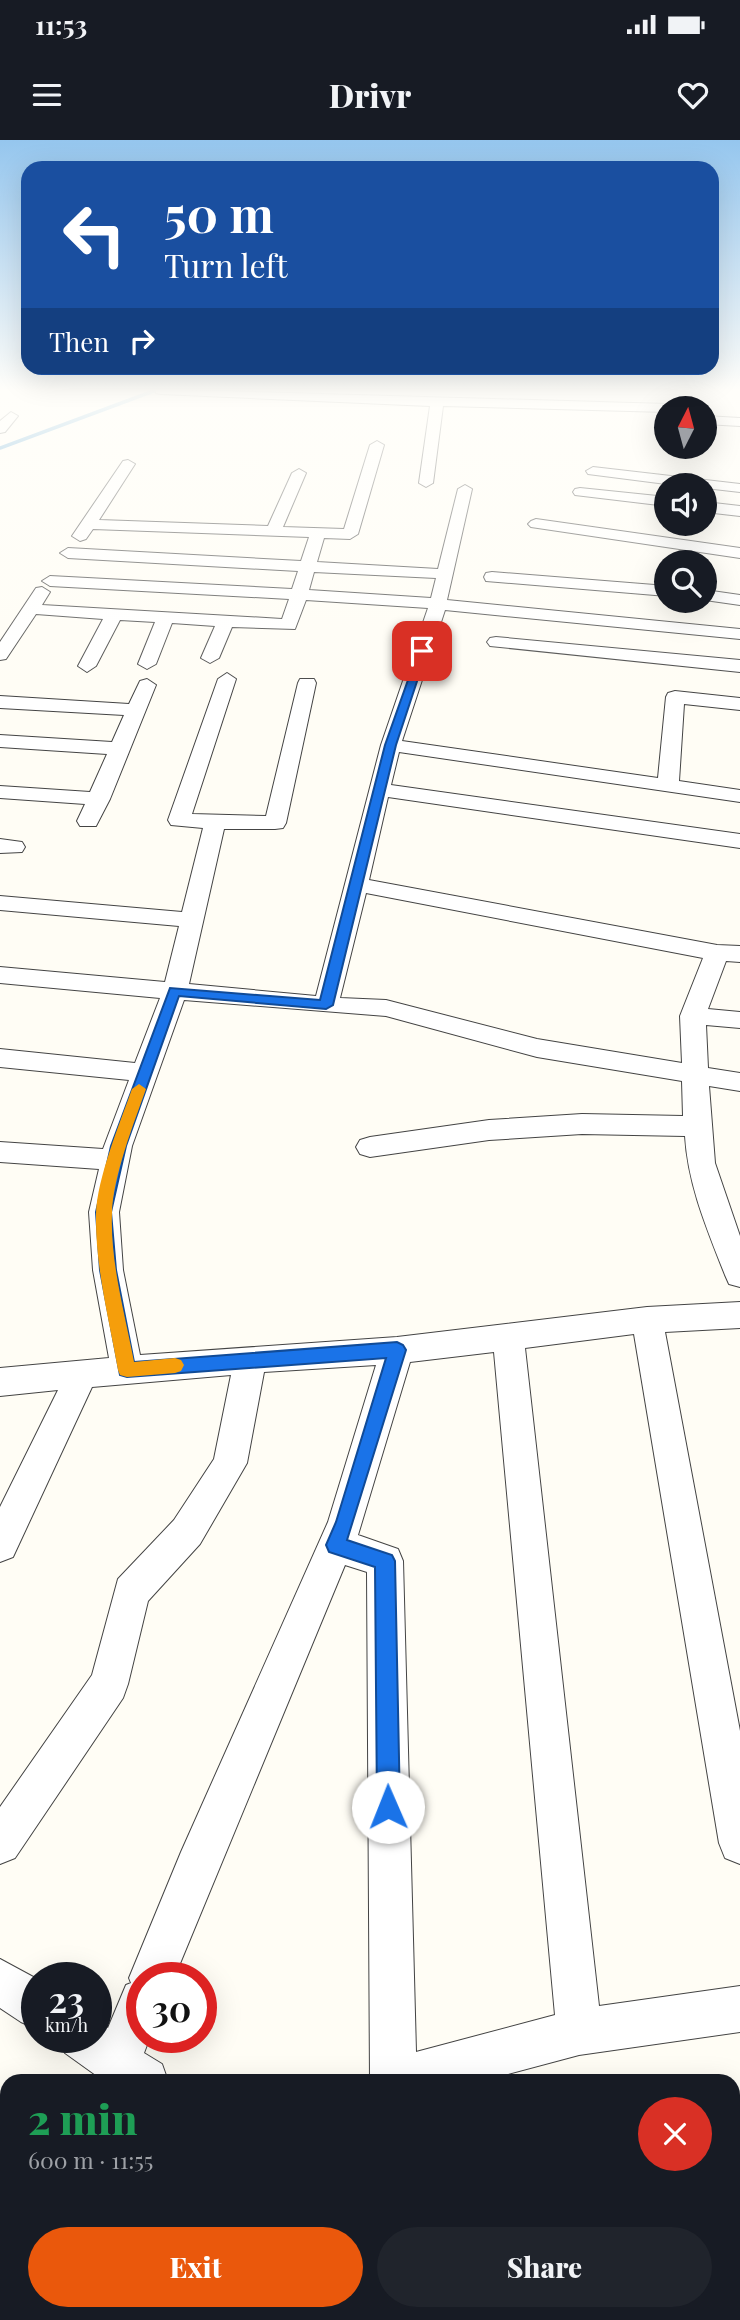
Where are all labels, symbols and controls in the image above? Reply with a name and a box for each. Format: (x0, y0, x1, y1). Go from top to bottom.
text: 11:53 (35, 7, 87, 42)
text: Drivr (329, 73, 411, 116)
icon: menu (28, 76, 66, 114)
icon: heart (674, 76, 712, 114)
text: 50 m (164, 180, 274, 245)
icon: left (49, 189, 140, 280)
text: Turn left (164, 243, 288, 286)
icon: right (123, 322, 161, 360)
text: Then (49, 324, 109, 359)
north arrow (654, 396, 718, 458)
map controls (654, 396, 717, 613)
button: sound (654, 473, 717, 536)
button: search (654, 550, 717, 613)
pin (392, 621, 452, 681)
icon: arrive (403, 632, 441, 670)
position arrow (351, 1770, 425, 1844)
speed limit sign: 30 (126, 1962, 217, 2053)
text: 23 (49, 1975, 84, 2022)
text: km/h (45, 2013, 88, 2037)
text: 2 min (28, 2090, 137, 2146)
button: close (638, 2097, 712, 2171)
text: 600 m · 11:55 (28, 2144, 153, 2175)
button: Exit (28, 2227, 363, 2307)
button: Share (377, 2227, 712, 2307)

